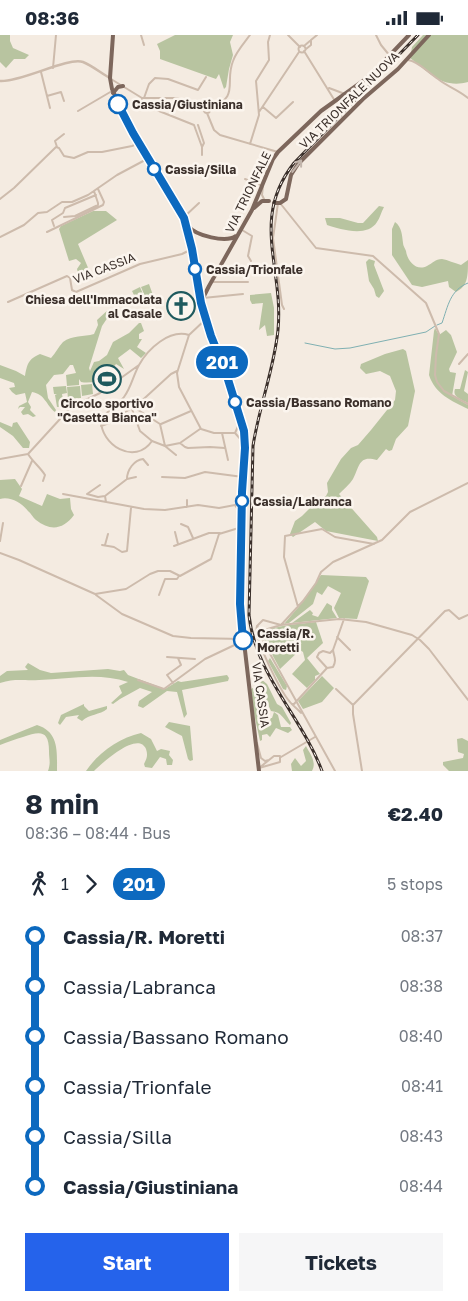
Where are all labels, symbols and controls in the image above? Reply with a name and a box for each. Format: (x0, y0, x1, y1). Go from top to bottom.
text: 08:36 (25, 6, 79, 29)
street label: VIA TRIONFALE NUOVA (296, 48, 402, 152)
marker: Cassia/Giustiniana (108, 94, 128, 114)
place label: Cassia/Giustiniana (132, 97, 243, 112)
street label: VIA TRIONFALE (222, 149, 274, 235)
one-way arrow (292, 159, 302, 173)
marker: Cassia/Silla (147, 162, 161, 176)
place label: Cassia/Silla (165, 162, 236, 177)
street label: VIA CASSIA (71, 249, 137, 287)
marker: Cassia/Trionfale (188, 262, 202, 276)
place label: Cassia/Trionfale (206, 262, 303, 277)
church icon: Chiesa dell'Immacolata al Casale (166, 291, 196, 321)
place label: Chiesa dell'Immacolata al Casale (25, 292, 162, 321)
line badge: 201 (193, 346, 251, 378)
text: 201 (206, 351, 238, 373)
sports icon: Circolo sportivo "Casetta Bianca" (92, 364, 122, 394)
marker: Cassia/Bassano Romano (228, 395, 242, 409)
place label: Cassia/Bassano Romano (246, 395, 392, 410)
place label: Circolo sportivo "Casetta Bianca" (57, 396, 157, 425)
marker: Cassia/Labranca (235, 494, 249, 508)
place label: Cassia/Labranca (253, 494, 352, 509)
place label: Cassia/R. Moretti (257, 626, 314, 655)
marker: Cassia/R. Moretti (233, 630, 253, 650)
street label: VIA CASSIA (249, 661, 273, 729)
text: 8 min (25, 787, 99, 820)
text: €2.40 (388, 802, 443, 825)
text: 08:36 – 08:44 · Bus (25, 823, 171, 843)
icon: walk (25, 870, 53, 898)
icon: forward (77, 870, 105, 898)
text: 201 (123, 873, 155, 895)
text: 1 (61, 874, 69, 894)
text: 5 stops (387, 874, 443, 894)
text: Cassia/R. Moretti (63, 925, 225, 948)
text: 08:37 (401, 926, 443, 946)
text: Cassia/Labranca (63, 975, 216, 998)
text: 08:38 (399, 976, 443, 996)
text: Cassia/Bassano Romano (63, 1025, 289, 1048)
text: 08:40 (399, 1026, 443, 1046)
text: Cassia/Trionfale (63, 1075, 212, 1098)
text: 08:41 (401, 1076, 443, 1096)
text: Cassia/Silla (63, 1125, 172, 1148)
text: 08:43 (399, 1126, 443, 1146)
text: Cassia/Giustiniana (63, 1175, 238, 1198)
text: 08:44 (399, 1176, 443, 1196)
button: Start (25, 1233, 229, 1291)
button: Tickets (239, 1233, 443, 1291)

